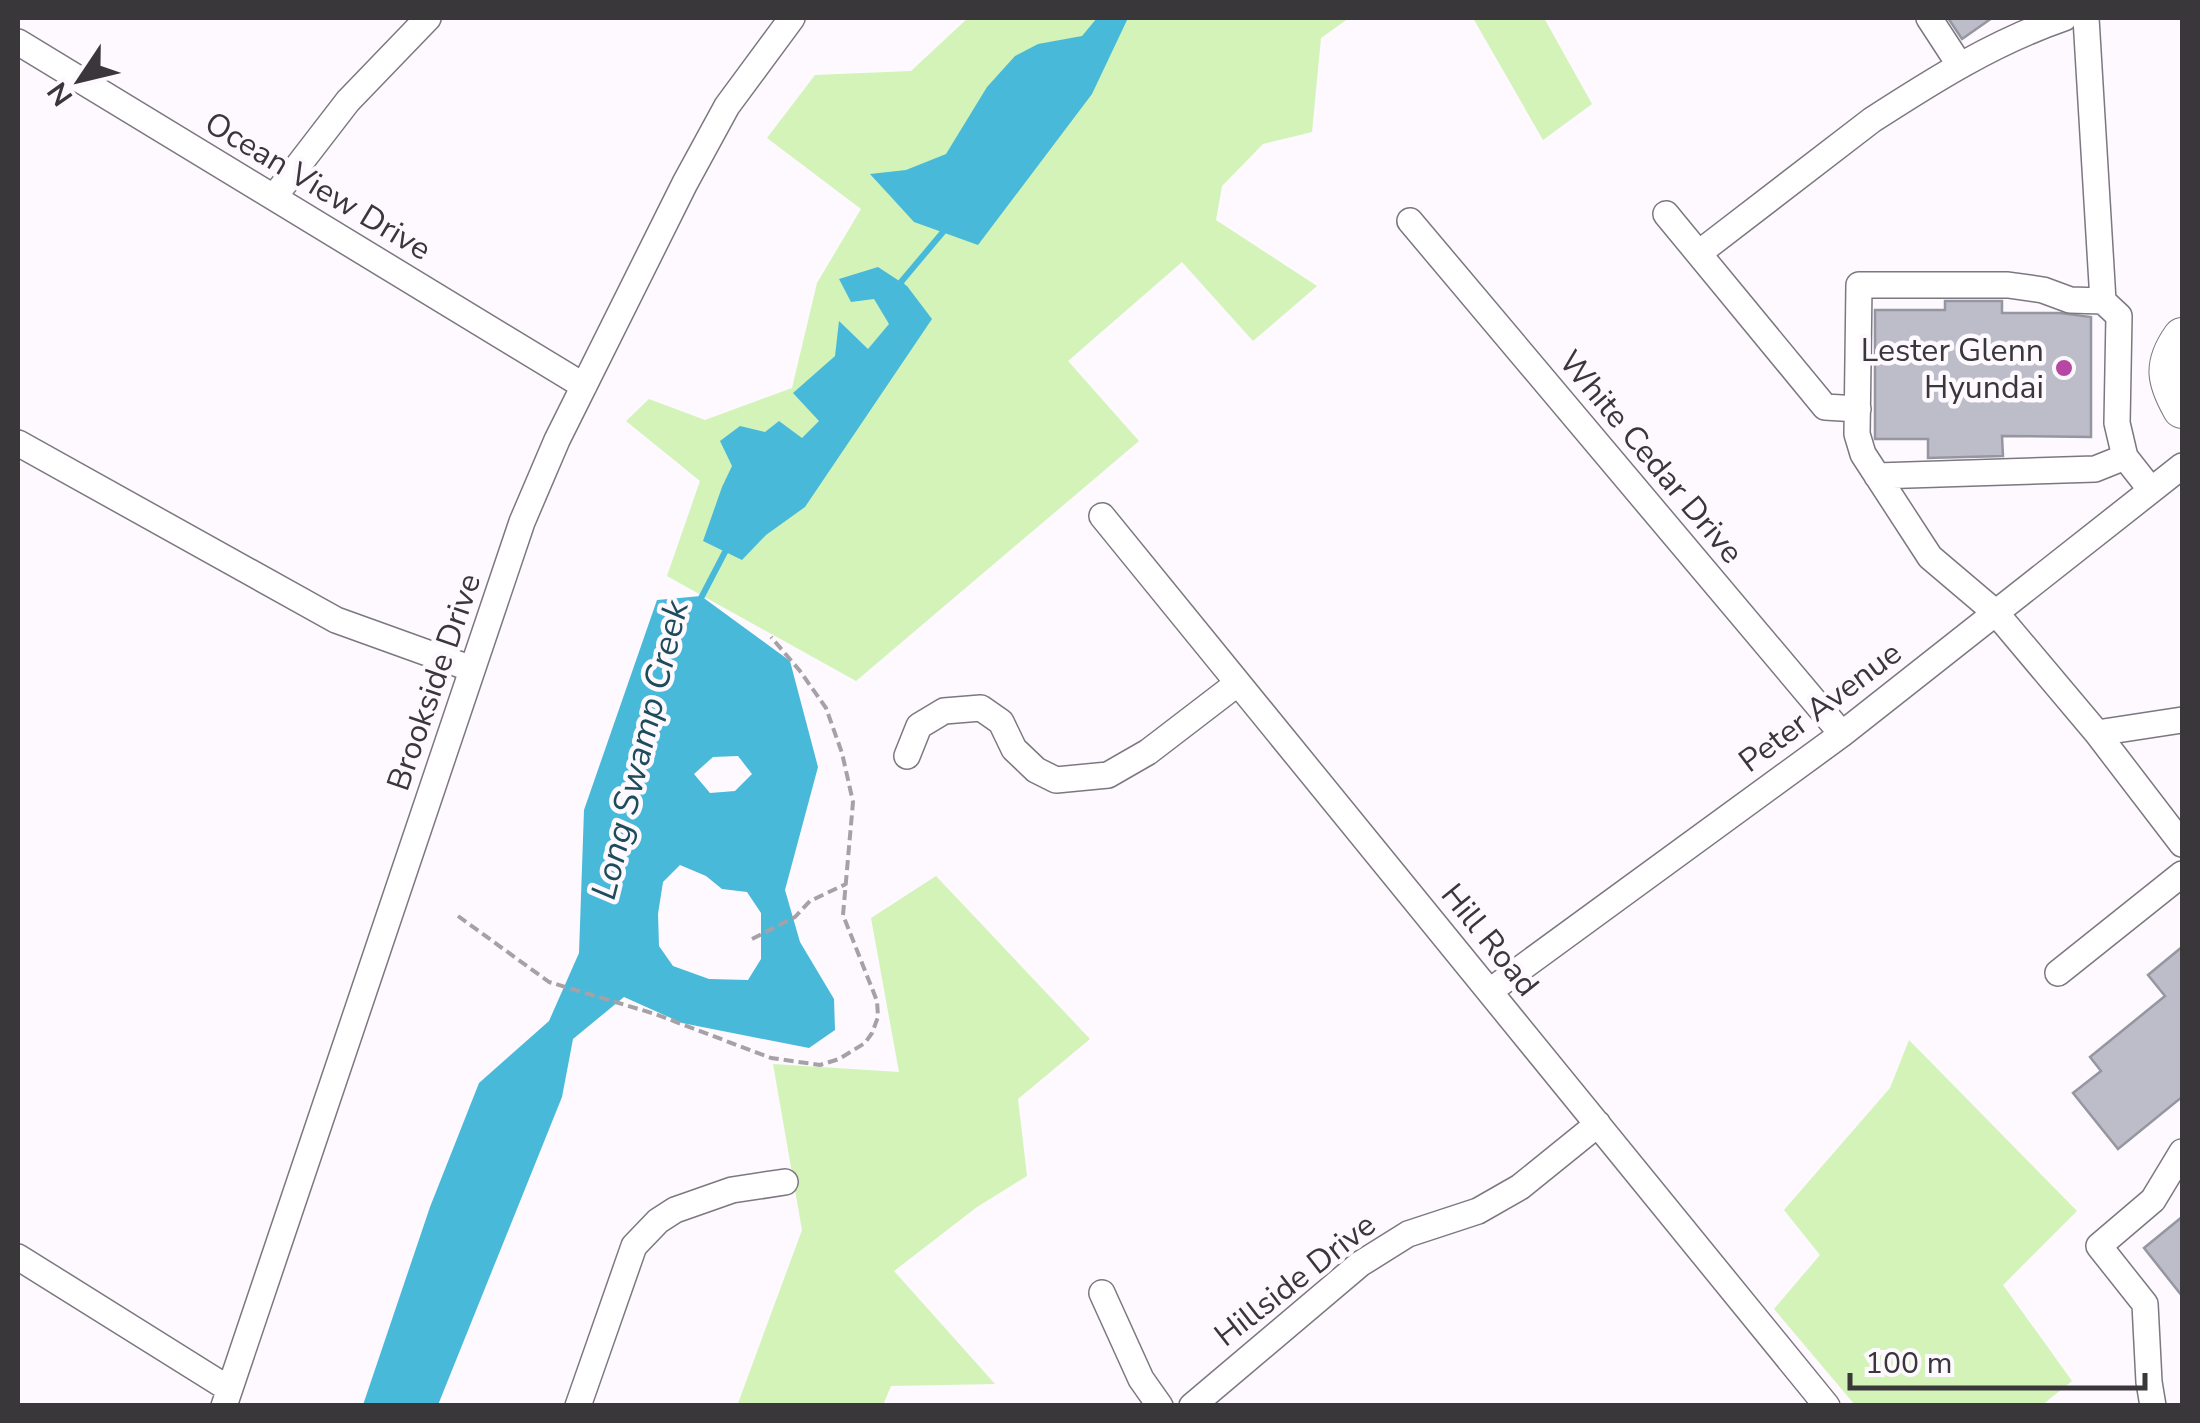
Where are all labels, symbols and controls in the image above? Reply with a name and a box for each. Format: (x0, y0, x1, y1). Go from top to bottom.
north arrow (30, 30, 130, 130)
text: N (39, 74, 82, 113)
street label: Ocean View Drive (197, 101, 439, 271)
place label: Lester Glenn Hyundai (1861, 329, 2044, 409)
street label: White Cedar Drive (1549, 341, 1753, 573)
marker: Lester Glenn Hyundai (2053, 357, 2075, 379)
street label: Brookside Drive (377, 568, 491, 796)
water label: Long Swamp Creek (580, 594, 700, 904)
street label: Peter Avenue (1730, 632, 1910, 782)
street label: Hill Road (1431, 875, 1549, 1005)
street label: Hillside Drive (1206, 1204, 1384, 1356)
scale bar (1850, 1328, 2145, 1390)
text: 100 m (1865, 1343, 1952, 1384)

